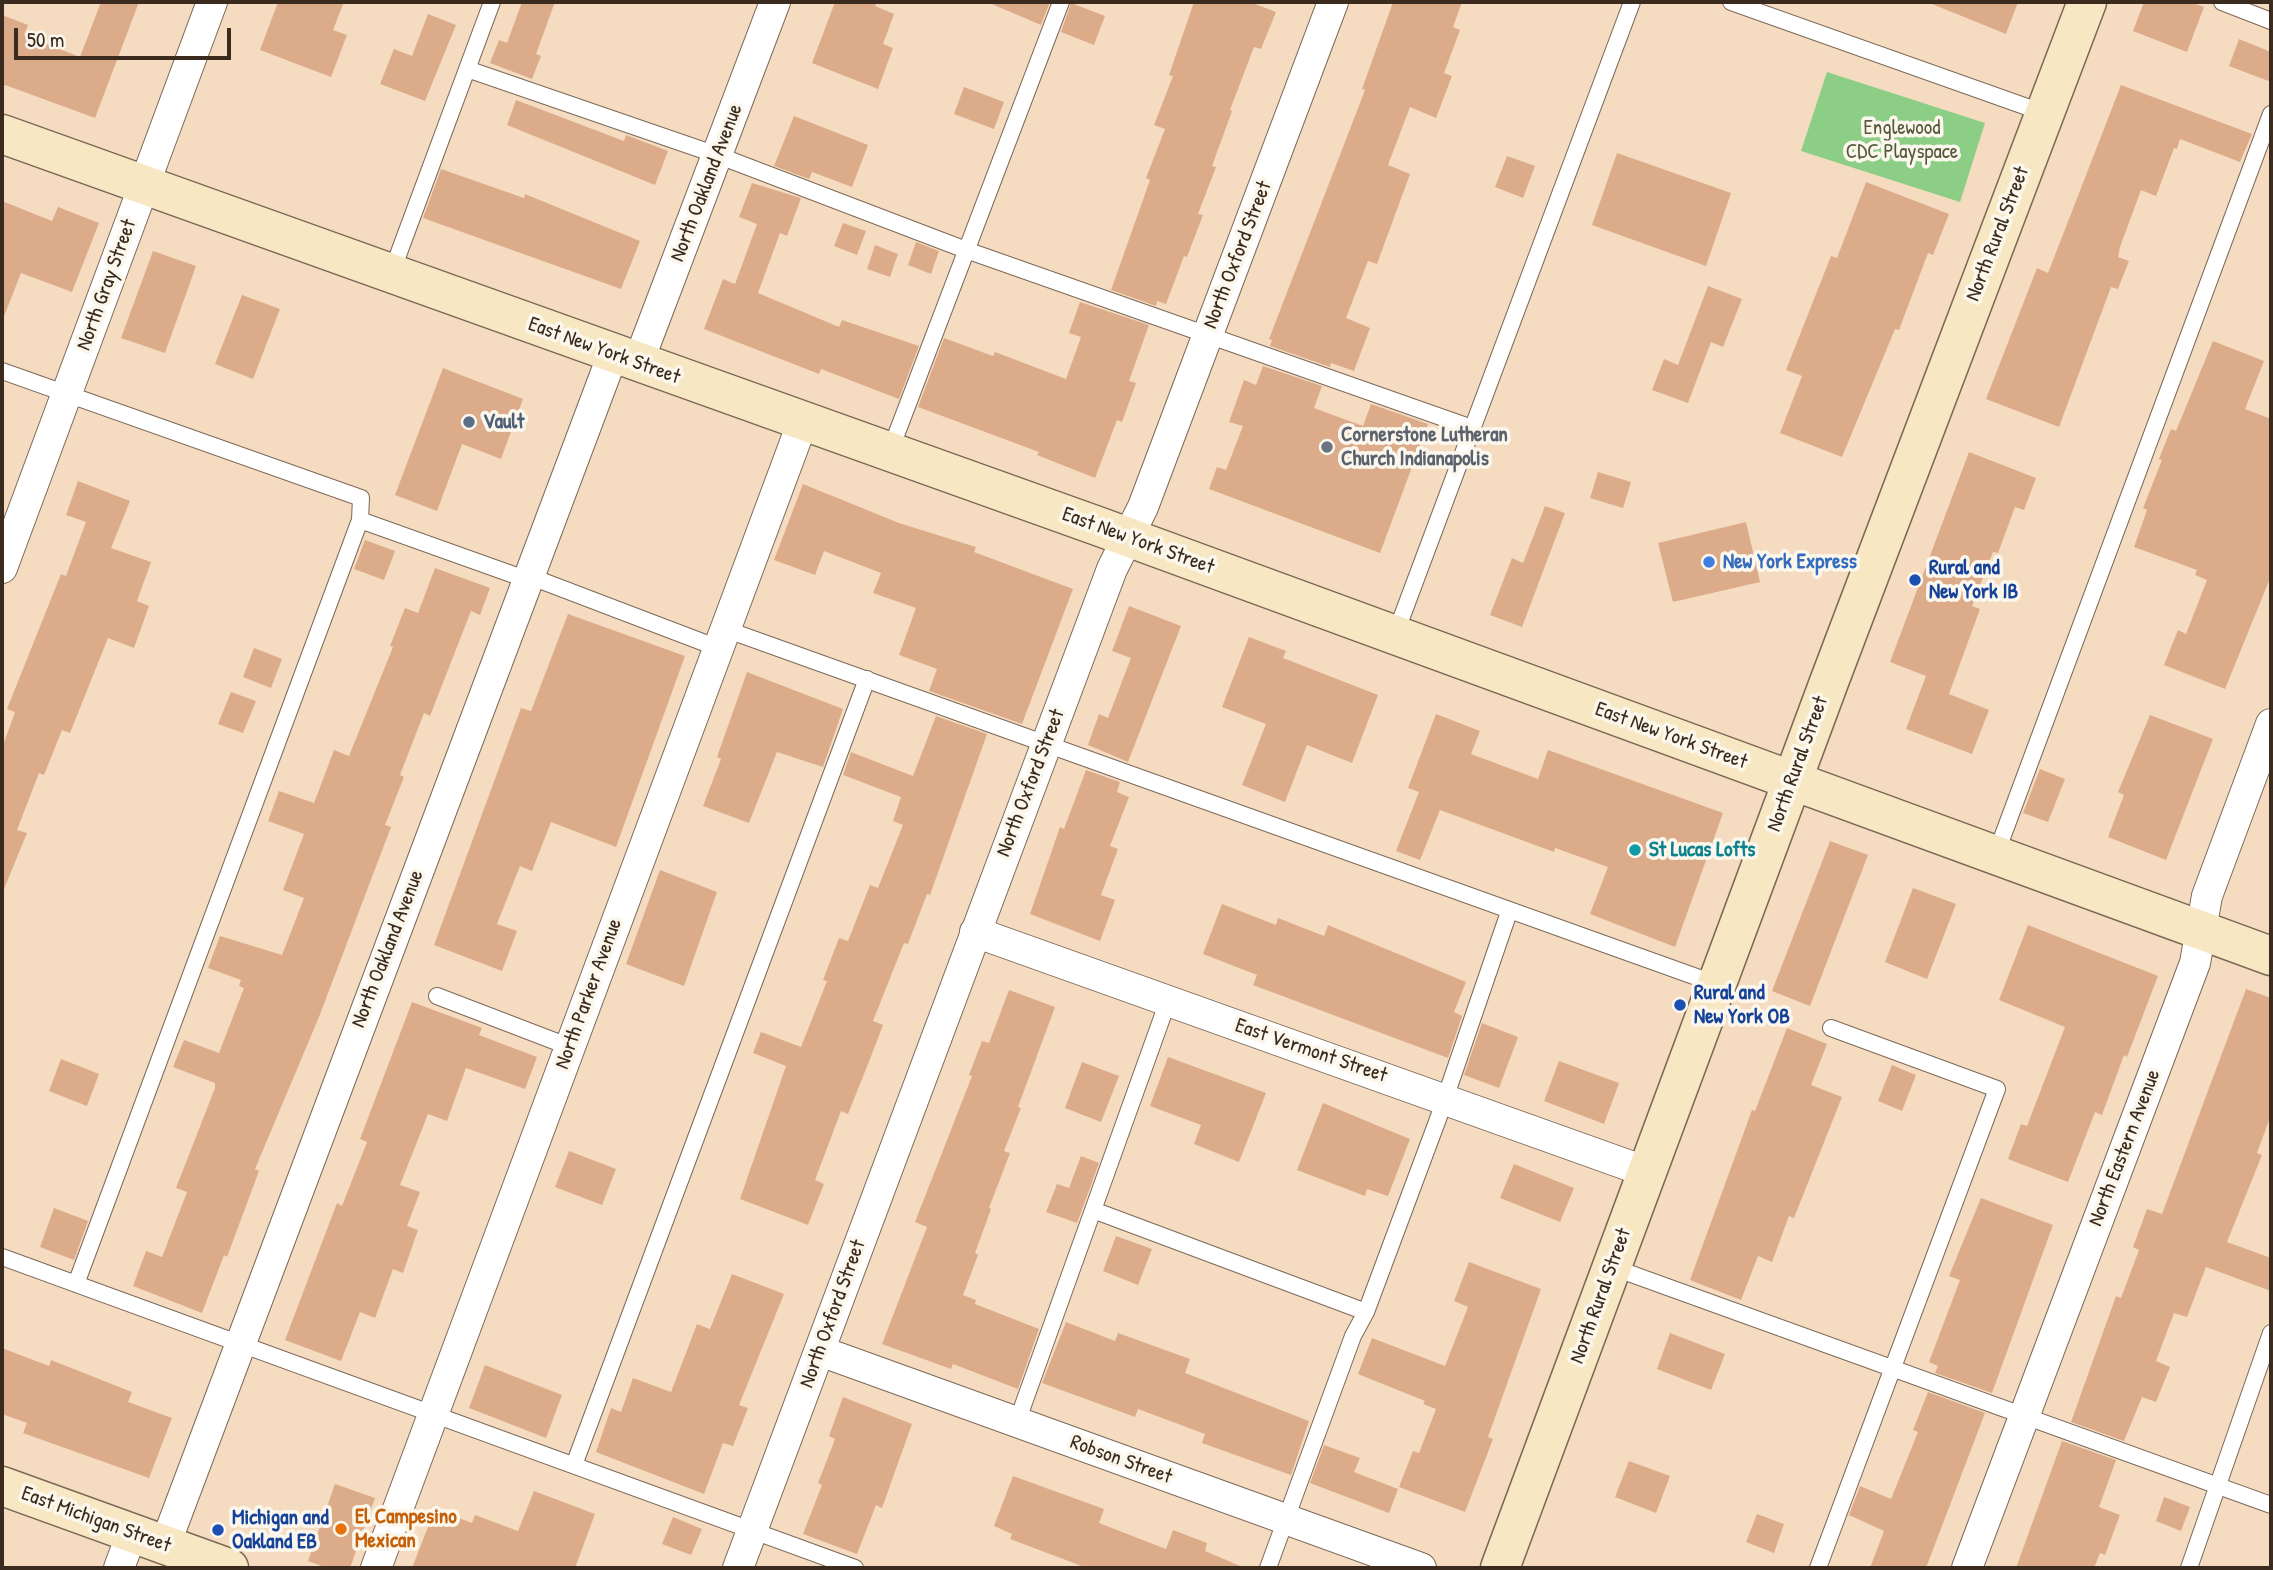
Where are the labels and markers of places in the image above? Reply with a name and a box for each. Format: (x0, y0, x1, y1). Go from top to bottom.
place label: Vault (483, 409, 524, 435)
marker: Vault (461, 414, 477, 430)
place label: Cornerstone Lutheran Church Indianapolis (1341, 422, 1508, 472)
marker: Cornerstone Lutheran Church Indianapolis (1319, 439, 1335, 455)
place label: New York Express (1723, 549, 1857, 575)
marker: New York Express (1701, 554, 1717, 570)
place label: Rural and New York IB (1929, 555, 2018, 605)
marker: Rural and New York IB (1907, 572, 1923, 588)
place label: St Lucas Lofts (1649, 837, 1755, 863)
marker: St Lucas Lofts (1627, 842, 1643, 858)
place label: Rural and New York OB (1694, 980, 1790, 1030)
marker: Rural and New York OB (1672, 997, 1688, 1013)
place label: El Campesino Mexican (355, 1504, 457, 1554)
place label: Michigan and Oakland EB (232, 1505, 329, 1555)
marker: El Campesino Mexican (333, 1521, 349, 1537)
marker: Michigan and Oakland EB (210, 1522, 226, 1538)

